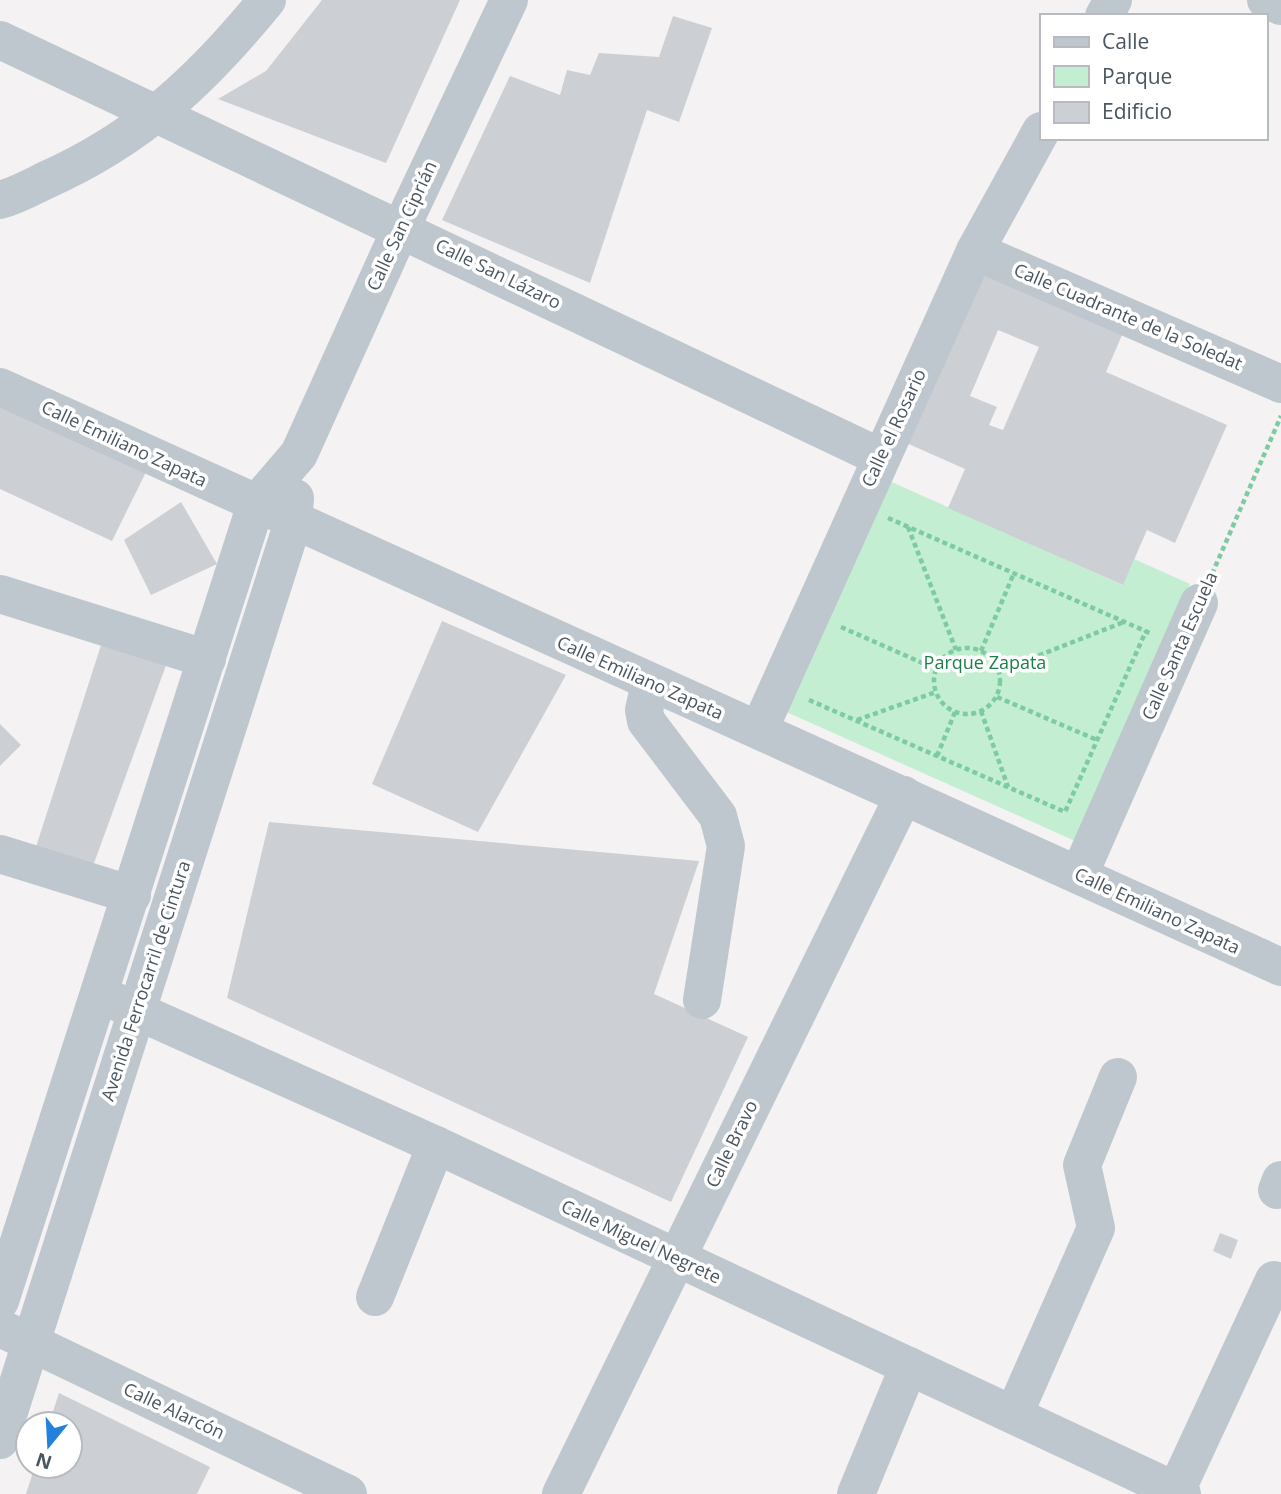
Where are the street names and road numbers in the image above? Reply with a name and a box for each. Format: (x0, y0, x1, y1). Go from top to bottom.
street label: Calle San Ciprián (360, 157, 442, 294)
street label: Calle San Lázaro (432, 232, 565, 314)
street label: Calle Cuadrante de la Soledat (1010, 257, 1246, 375)
street label: Calle el Rosario (855, 365, 931, 491)
street label: Calle Emiliano Zapata (38, 394, 211, 492)
street label: Calle Santa Escuela (1136, 568, 1223, 724)
street label: Calle Emiliano Zapata (553, 630, 727, 725)
street label: Avenida Ferrocarril de Cintura (95, 857, 195, 1104)
street label: Calle Emiliano Zapata (1071, 861, 1244, 959)
street label: Calle Bravo (700, 1096, 762, 1191)
street label: Calle Miguel Negrete (558, 1194, 725, 1289)
street label: Calle Alarcón (120, 1376, 229, 1444)

